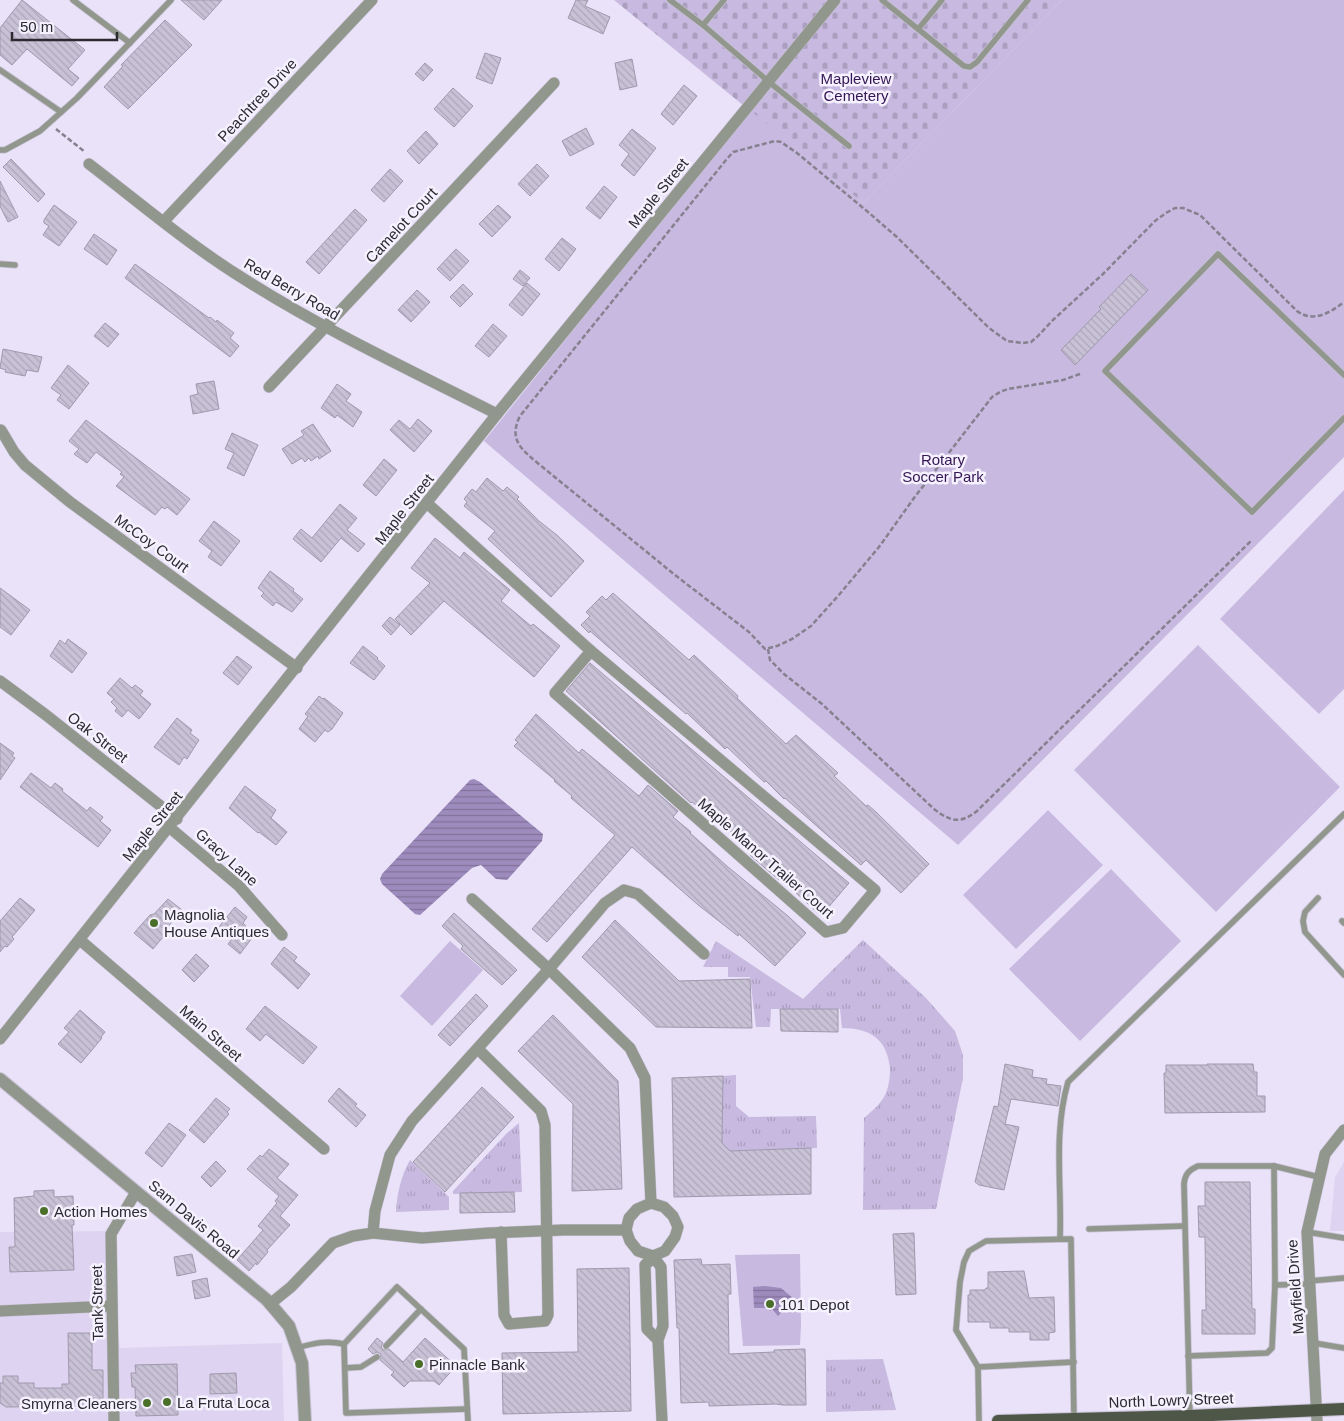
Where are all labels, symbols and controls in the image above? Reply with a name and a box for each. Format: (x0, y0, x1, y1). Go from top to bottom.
scale bar (12, 10, 118, 42)
text: 50 m (20, 18, 53, 35)
street label: Peachtree Drive (214, 55, 300, 145)
park label: Mapleview Cemetery (821, 70, 892, 104)
street label: Maple Street (625, 154, 692, 231)
street label: Camelot Court (362, 183, 441, 266)
street label: Red Berry Road (241, 255, 343, 323)
park label: Rotary Soccer Park (902, 451, 984, 485)
street label: Maple Street (371, 470, 437, 548)
street label: McCoy Court (112, 510, 193, 576)
street label: Oak Street (65, 708, 132, 766)
street label: Maple Street (119, 787, 186, 864)
street label: Maple Manor Trailer Court (695, 794, 838, 922)
street label: Gracy Lane (192, 825, 262, 889)
place label: Magnolia House Antiques (164, 906, 269, 940)
marker: Magnolia House Antiques (148, 917, 160, 929)
street label: Main Street (176, 1001, 246, 1065)
street label: Sam Davis Road (145, 1176, 243, 1262)
place label: Action Homes (54, 1203, 147, 1220)
marker: Action Homes (38, 1205, 50, 1217)
street label: Mayfield Drive (1283, 1239, 1307, 1335)
street label: Tank Street (88, 1264, 106, 1341)
place label: 101 Depot (780, 1296, 850, 1313)
marker: 101 Depot (764, 1298, 776, 1310)
place label: Pinnacle Bank (429, 1356, 525, 1373)
marker: Pinnacle Bank (413, 1358, 425, 1370)
street label: North Lowry Street (1108, 1389, 1235, 1411)
place label: La Fruta Loca (177, 1394, 270, 1411)
place label: Smyrna Cleaners (21, 1395, 137, 1412)
marker: La Fruta Loca (161, 1396, 173, 1408)
marker: Smyrna Cleaners (141, 1397, 153, 1409)

